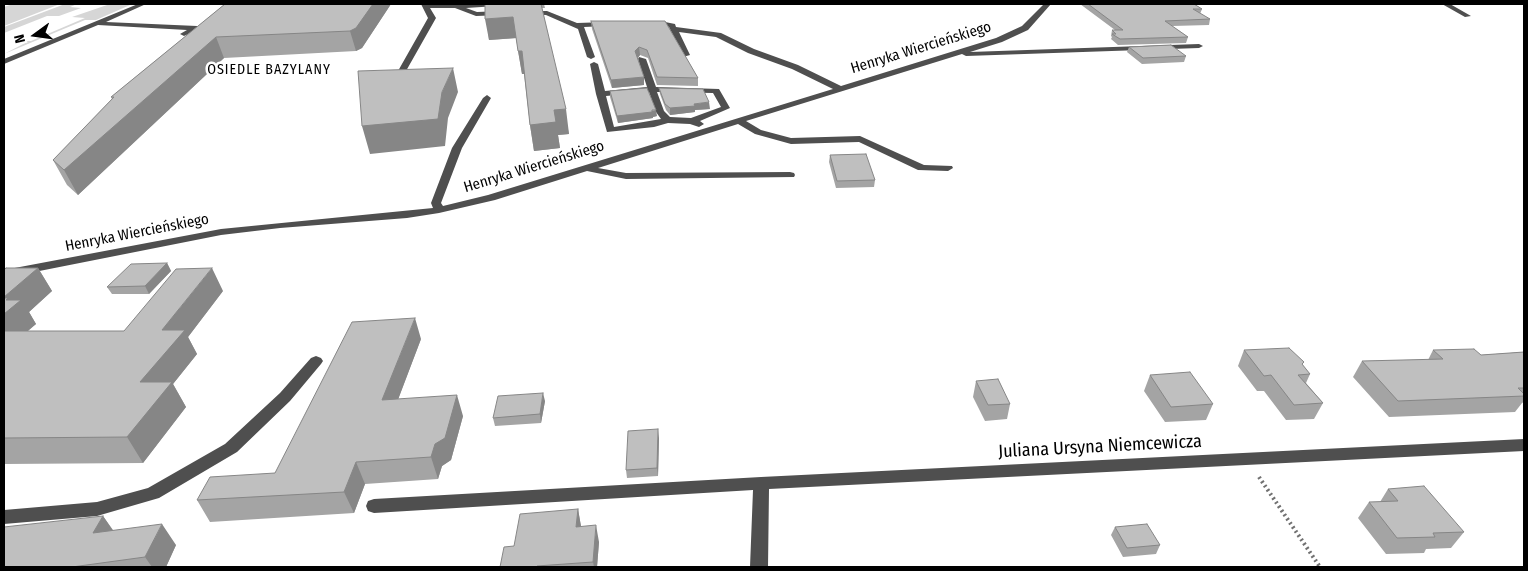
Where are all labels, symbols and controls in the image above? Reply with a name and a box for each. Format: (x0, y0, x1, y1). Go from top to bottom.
north arrow (10, 10, 60, 60)
street label: Henryka Wiercieńskiego (849, 18, 993, 78)
text: N (11, 33, 29, 45)
district label: OSIEDLE BAZYLANY (205, 62, 333, 78)
street label: Henryka Wiercieńskiego (462, 137, 606, 197)
street label: Henryka Wiercieńskiego (64, 210, 210, 256)
street label: Juliana Ursyna Niemcewicza (998, 431, 1202, 463)

